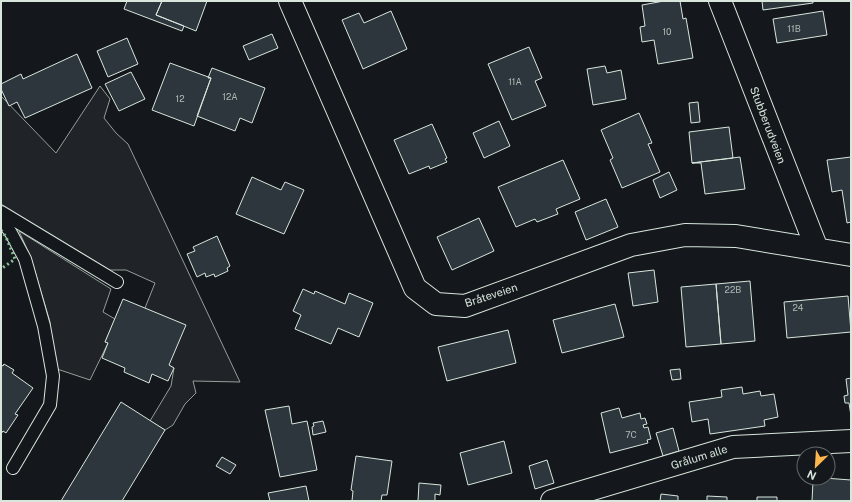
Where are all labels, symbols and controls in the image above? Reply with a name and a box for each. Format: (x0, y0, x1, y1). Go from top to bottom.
house number: 11B (787, 23, 801, 34)
house number: 10 (662, 26, 672, 37)
house number: 11A (508, 76, 522, 87)
street label: Stubberudveien (748, 85, 788, 165)
house number: 12A (222, 91, 238, 102)
house number: 12 (175, 93, 185, 104)
street label: Bråteveien (463, 281, 519, 309)
house number: 22B (725, 284, 741, 295)
house number: 24 (792, 302, 804, 313)
house number: 7C (625, 429, 637, 440)
street label: Grålum alle (669, 443, 729, 471)
north arrow (796, 446, 836, 486)
text: N (805, 468, 818, 482)

